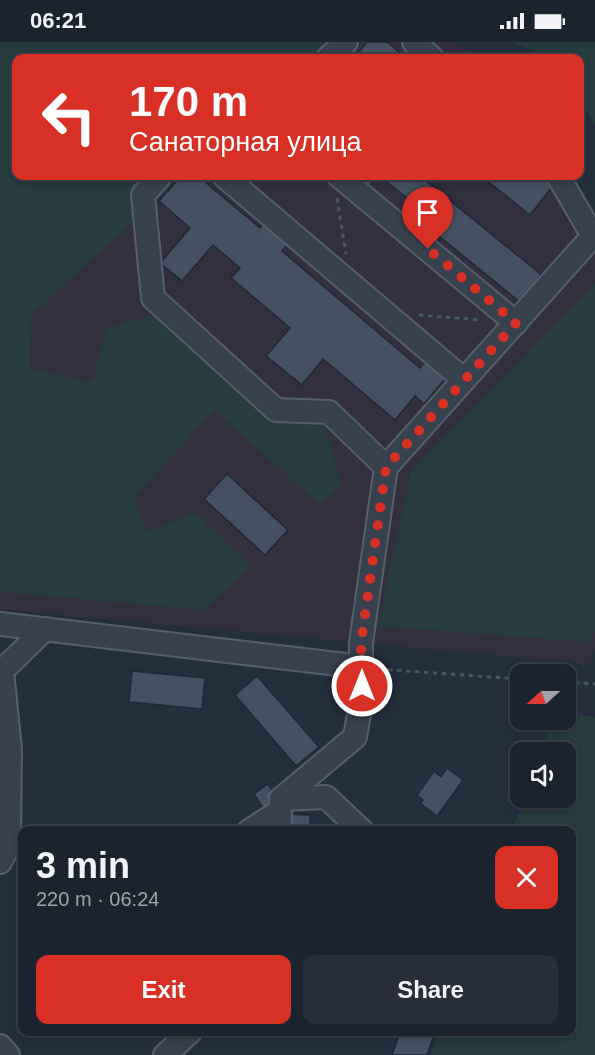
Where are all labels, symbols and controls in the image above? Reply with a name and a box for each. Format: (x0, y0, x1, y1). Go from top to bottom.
text: 06:21 (30, 8, 86, 33)
icon: left (30, 78, 108, 156)
text: 170 m (129, 78, 248, 125)
text: Санаторная улица (129, 127, 362, 157)
pin (402, 187, 453, 249)
icon: arrive (411, 196, 444, 229)
position arrow (330, 654, 394, 718)
north arrow (510, 664, 576, 730)
map controls (510, 664, 576, 808)
button: sound (510, 742, 576, 808)
text: 3 min (36, 845, 130, 886)
button: close (495, 846, 558, 909)
text: 220 m · 06:24 (36, 888, 159, 910)
button: Exit (36, 955, 291, 1024)
button: Share (303, 955, 558, 1024)

